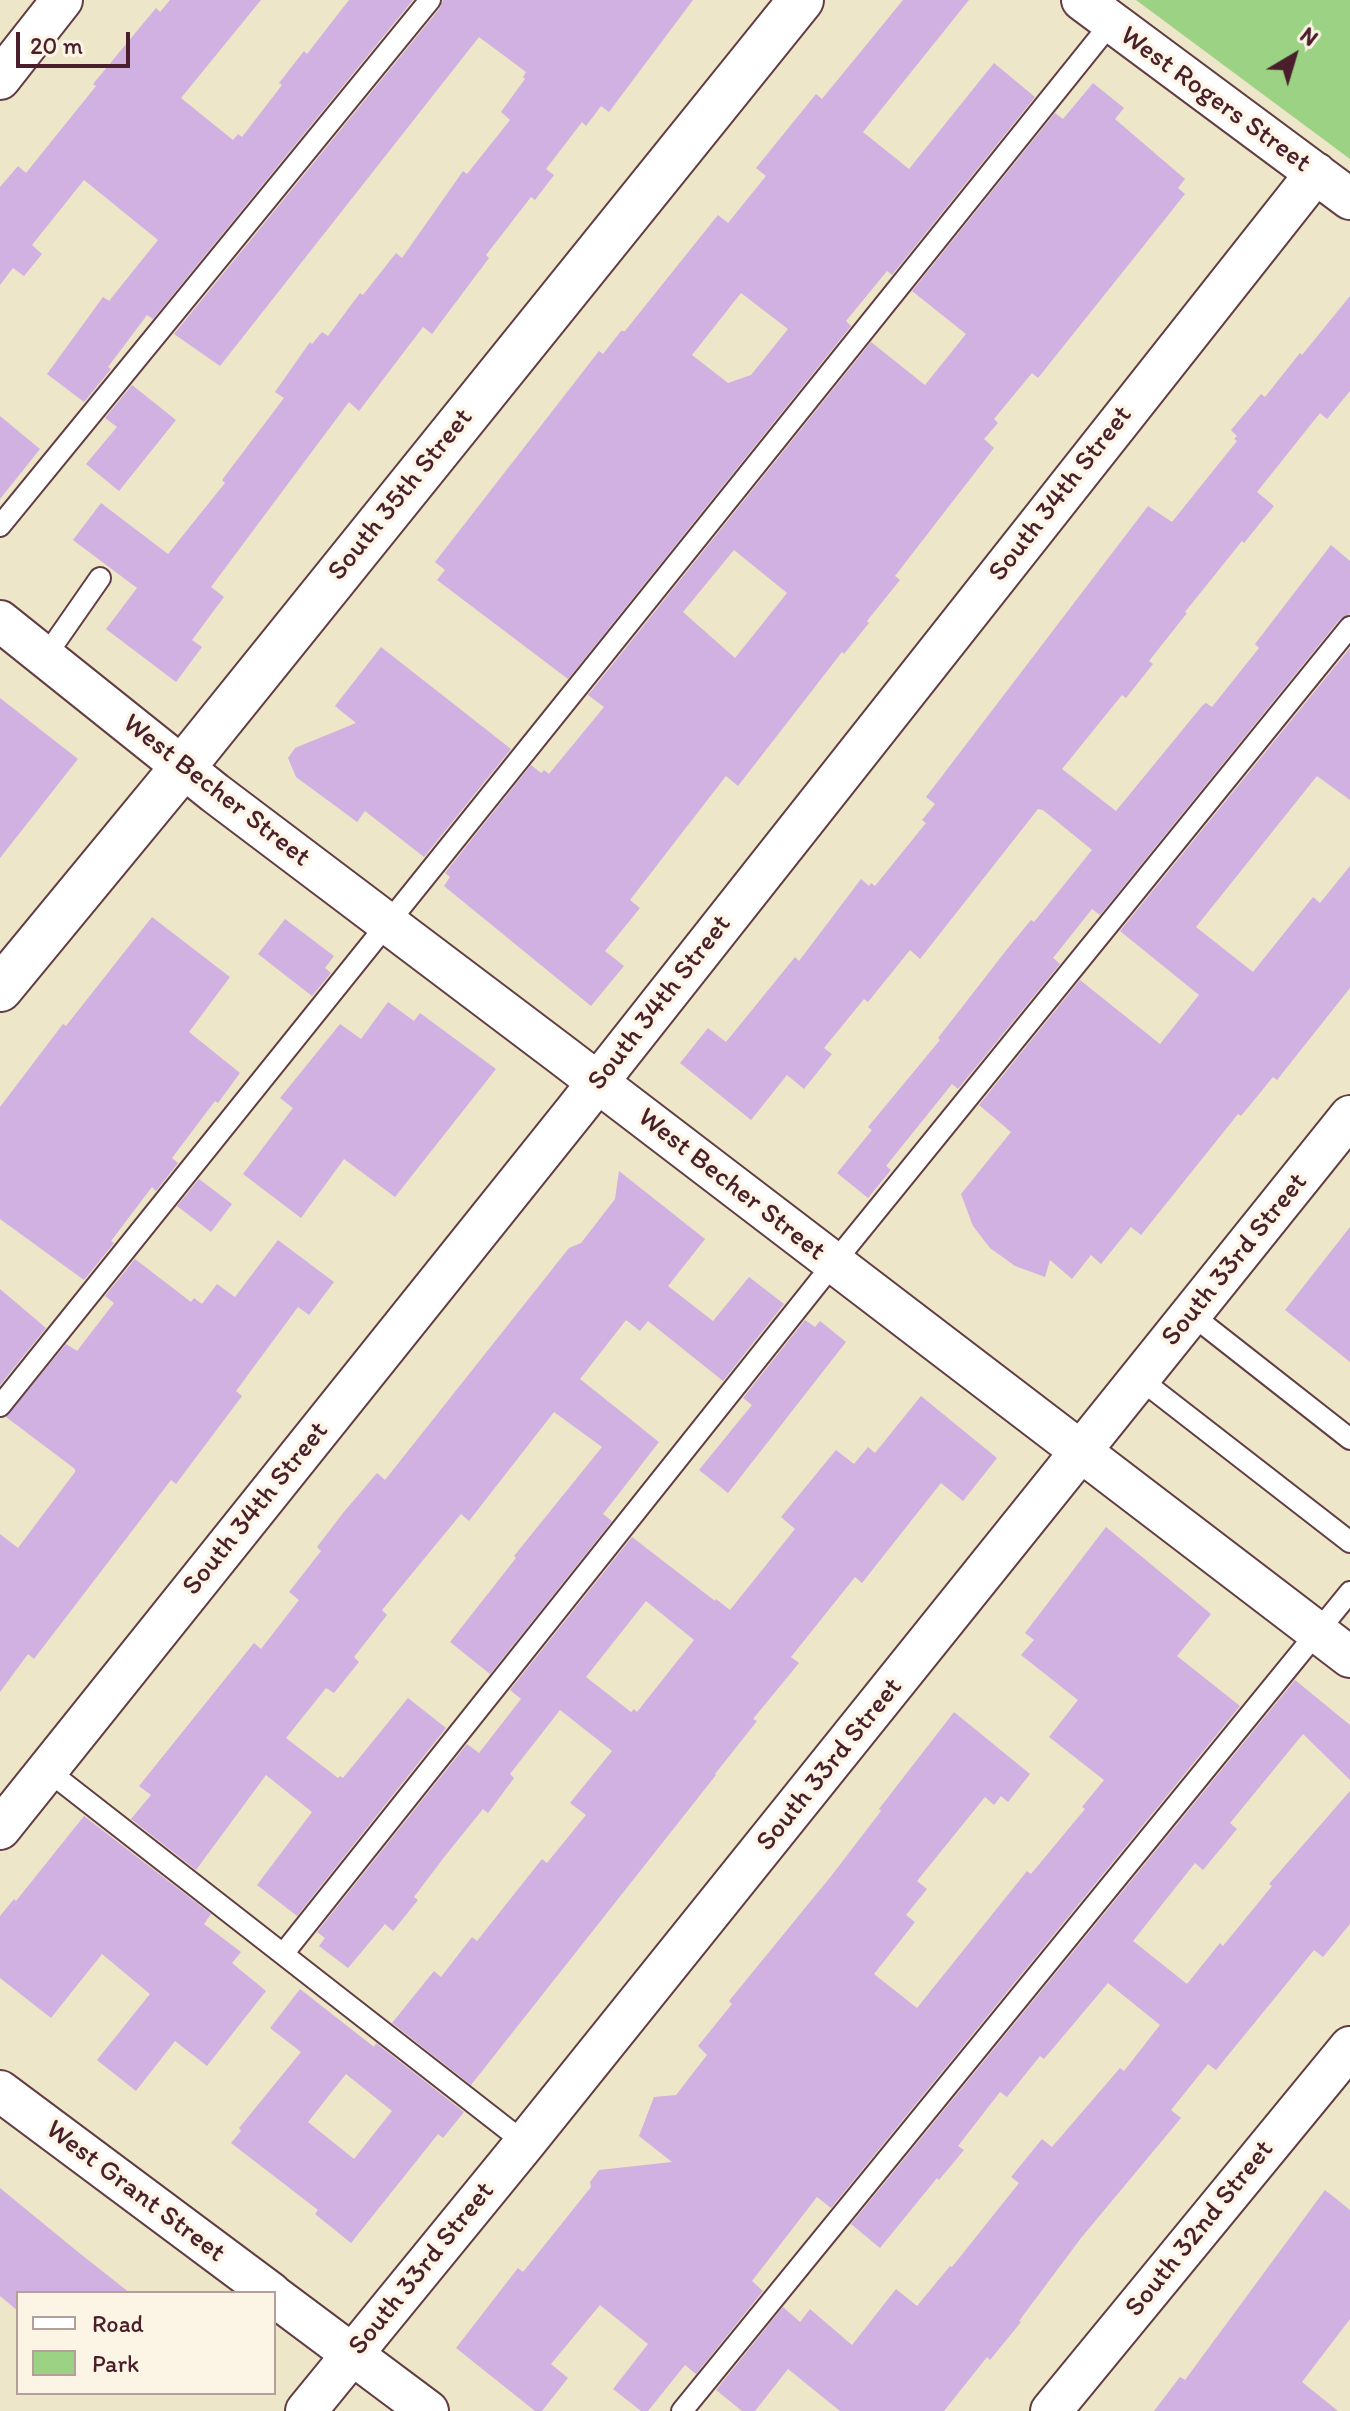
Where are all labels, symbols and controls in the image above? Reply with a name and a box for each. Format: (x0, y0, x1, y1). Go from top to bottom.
scale bar (20, 16, 134, 66)
north arrow (1254, 16, 1334, 96)
street label: West Rogers Street (1113, 19, 1317, 181)
text: N (1295, 21, 1323, 52)
text: 20 m (30, 31, 83, 60)
street label: South 34th Street (982, 399, 1140, 589)
street label: South 35th Street (321, 402, 481, 588)
street label: West Becher Street (115, 707, 317, 875)
street label: South 34th Street (581, 908, 739, 1098)
street label: West Becher Street (630, 1101, 832, 1269)
street label: South 33rd Street (1155, 1166, 1315, 1354)
street label: South 34th Street (176, 1415, 336, 1603)
street label: South 33rd Street (750, 1671, 910, 1859)
street label: West Grant Street (38, 2113, 232, 2271)
street label: South 32nd Street (1118, 2134, 1282, 2324)
street label: South 33rd Street (342, 2175, 502, 2363)
legend (16, 2291, 276, 2395)
text: Road (92, 2309, 144, 2338)
text: Park (92, 2349, 139, 2378)

